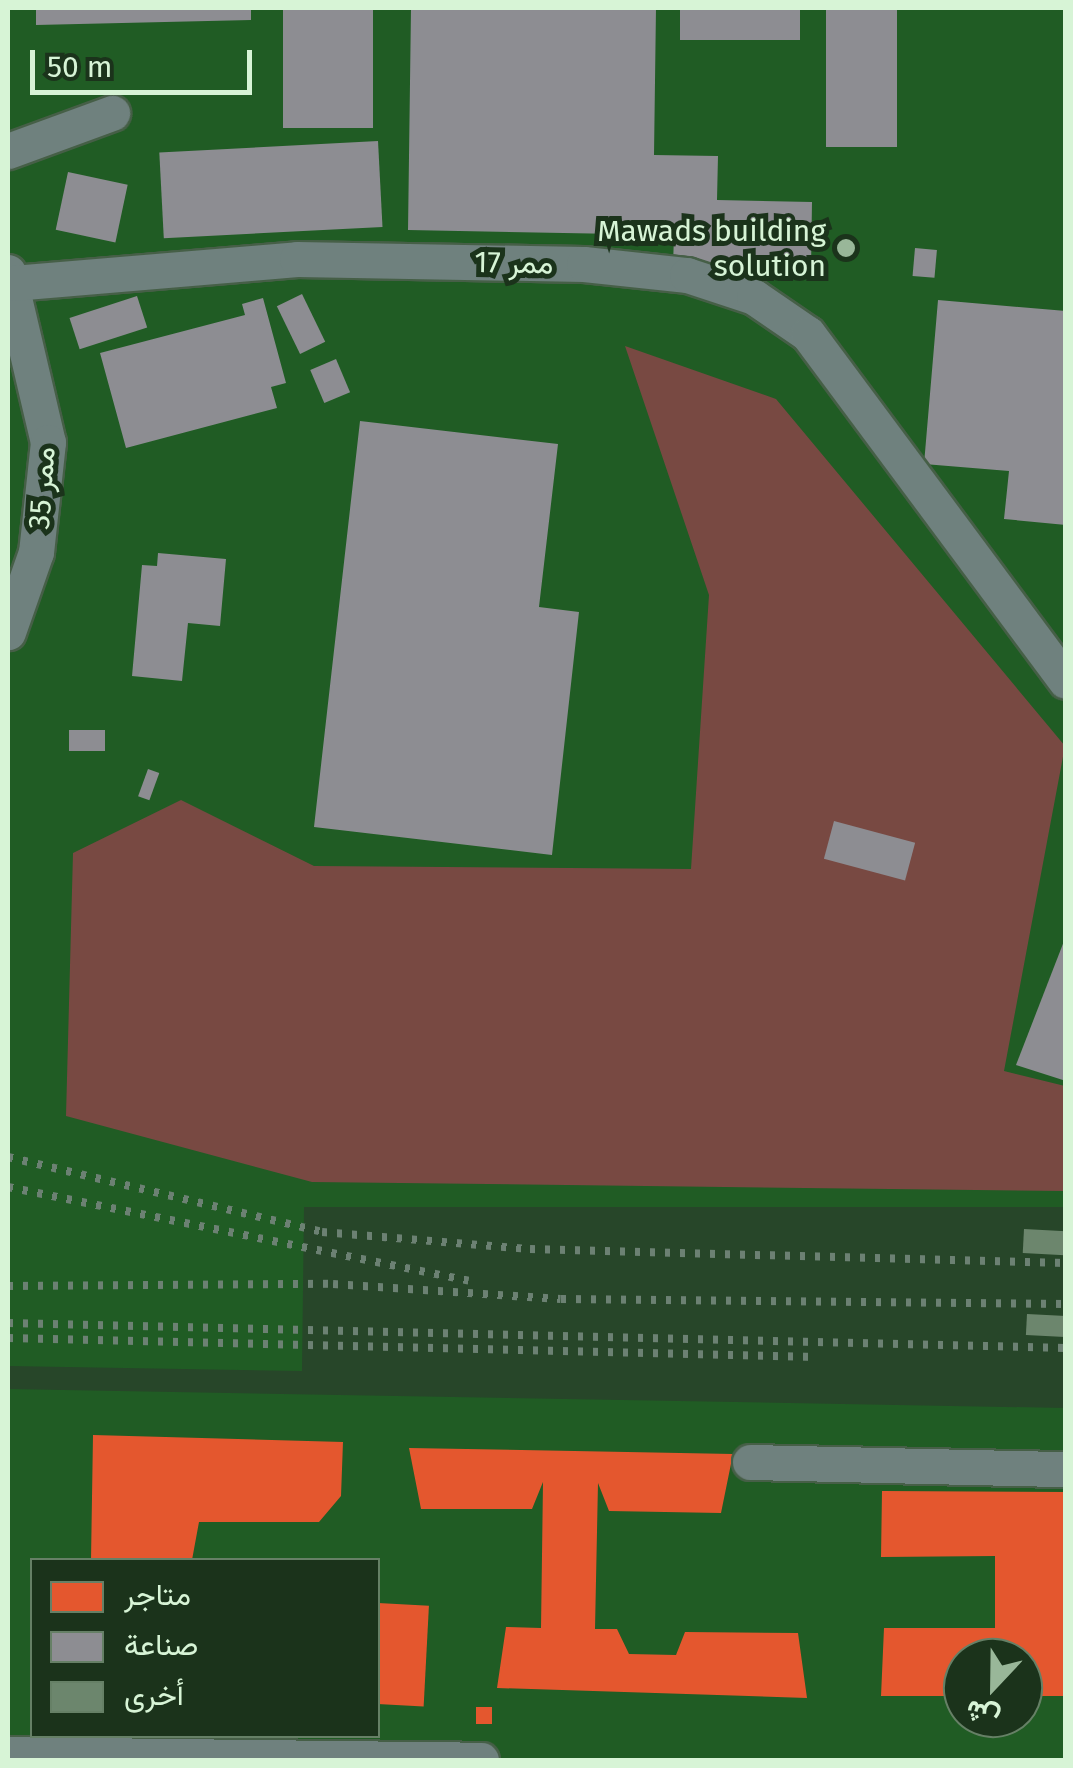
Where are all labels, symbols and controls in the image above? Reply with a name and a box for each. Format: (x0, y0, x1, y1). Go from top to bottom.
scale bar (35, 30, 258, 92)
text: 50 m (47, 49, 112, 85)
place label: Mawads building solution (597, 213, 826, 284)
marker: Mawads building solution (835, 237, 857, 259)
street label: ممر 17 (474, 244, 554, 282)
street label: ممر 35 (21, 445, 63, 531)
legend (30, 1558, 380, 1738)
text: متاجر (124, 1577, 191, 1613)
text: صناعة (124, 1627, 198, 1663)
north arrow (943, 1638, 1043, 1738)
text: أخرى (124, 1677, 184, 1713)
text: ش (961, 1693, 1004, 1736)

